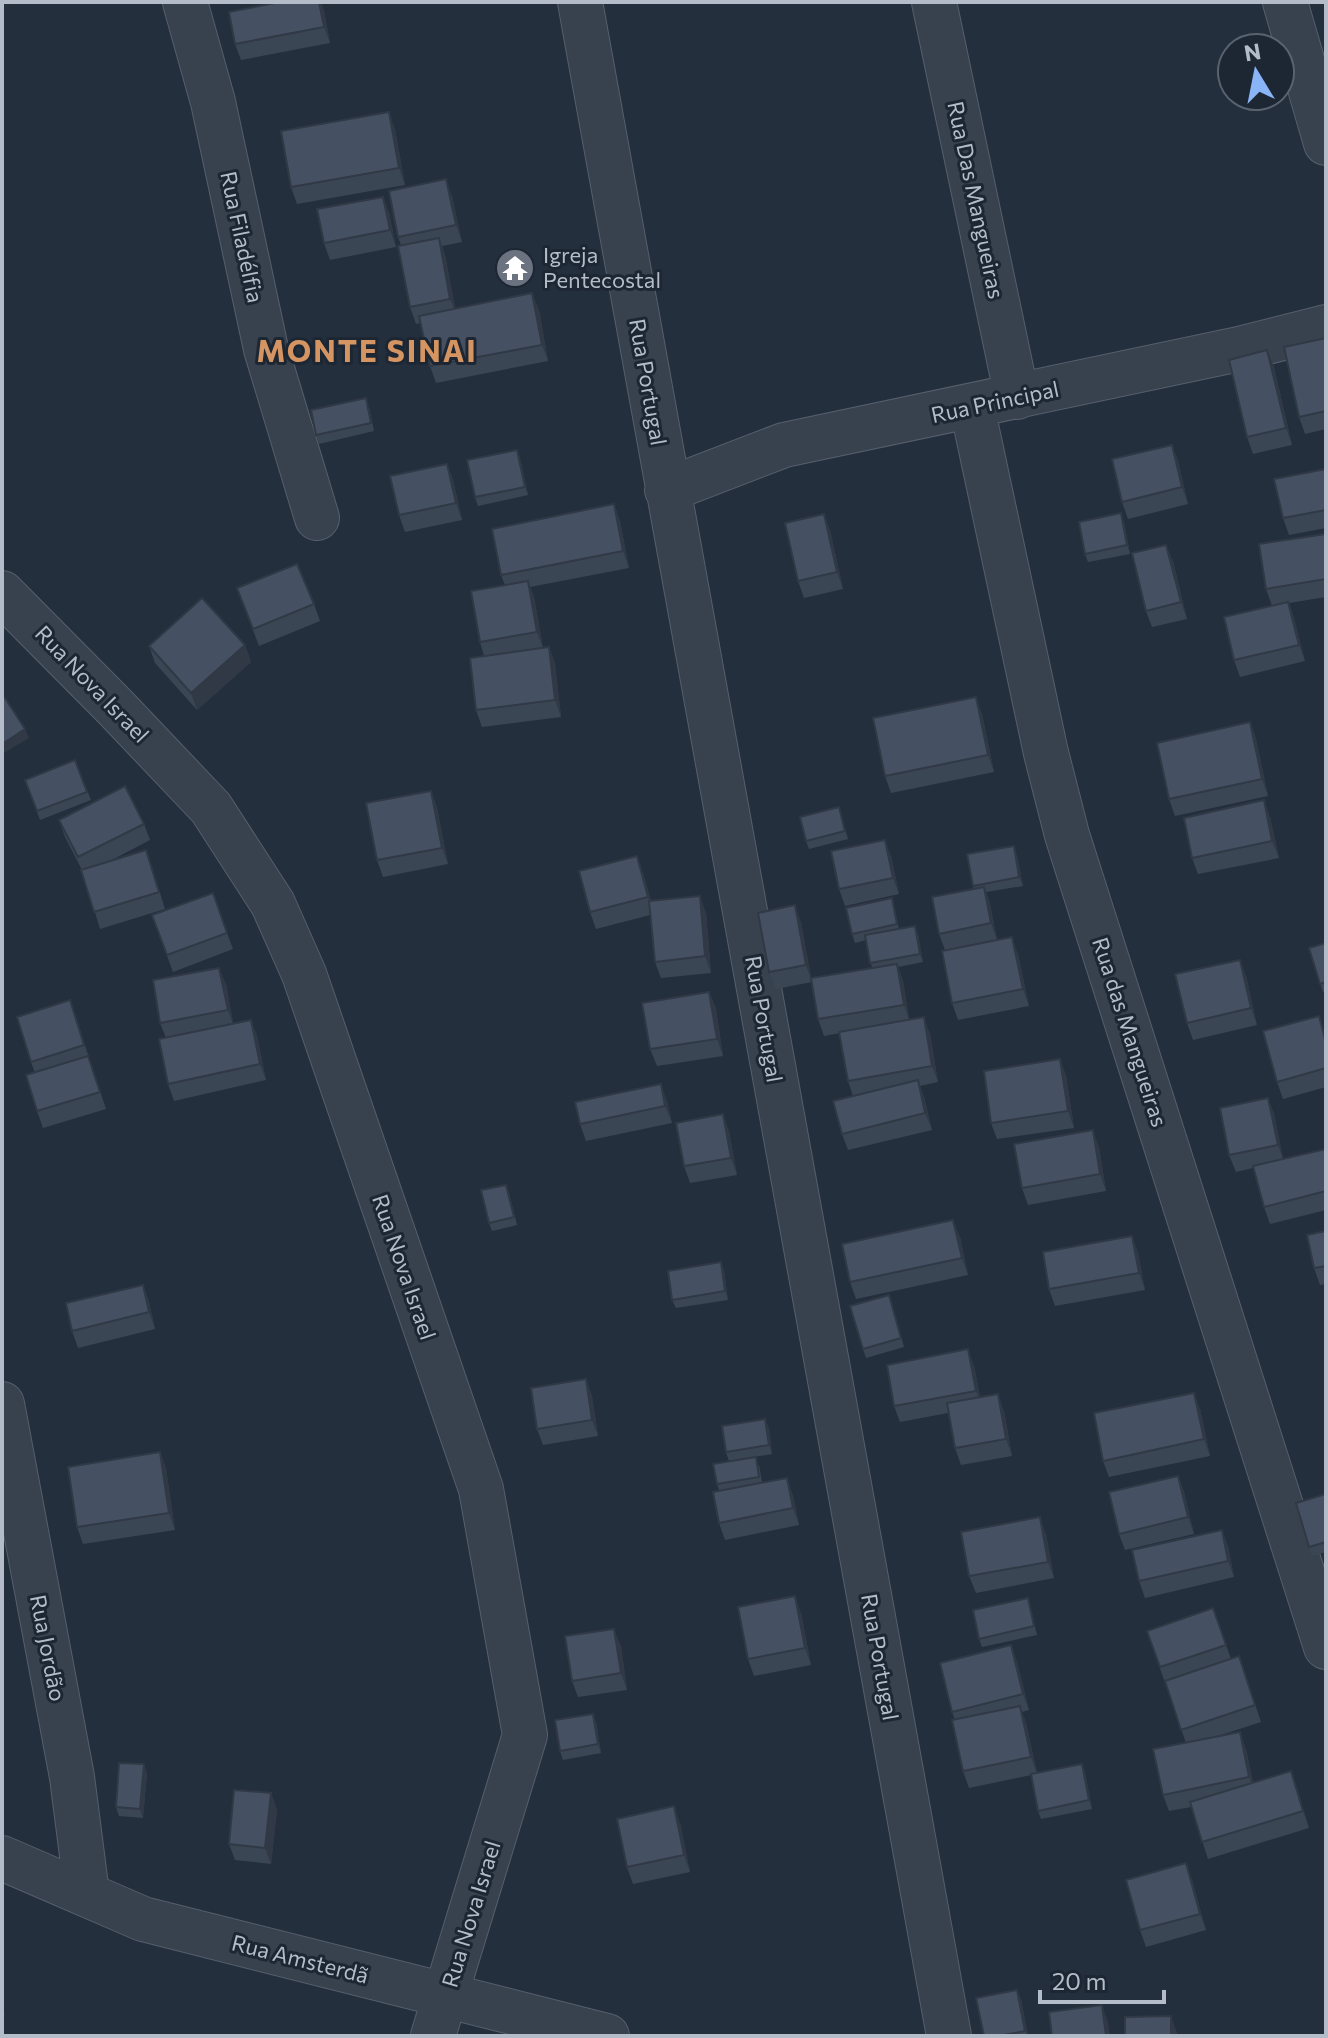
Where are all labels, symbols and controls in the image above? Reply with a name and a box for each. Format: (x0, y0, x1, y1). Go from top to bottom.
north arrow (1216, 32, 1296, 112)
text: N (1242, 37, 1263, 67)
street label: Rua Das Mangueiras (942, 99, 1011, 301)
street label: Rua Filadélfia (215, 169, 270, 305)
place label: Igreja Pentecostal (543, 241, 661, 293)
temple icon: Igreja Pentecostal (494, 247, 536, 289)
street label: Rua Portugal (624, 316, 673, 447)
district label: MONTE SINAI (256, 331, 478, 368)
street label: Rua Principal (928, 375, 1061, 428)
street label: Rua Nova Israel (30, 620, 155, 748)
street label: Rua das Mangueiras (1087, 934, 1174, 1130)
street label: Rua Portugal (740, 953, 789, 1084)
street label: Rua Nova Israel (367, 1190, 442, 1343)
street label: Rua Portugal (856, 1591, 905, 1722)
street label: Rua Jordão (25, 1592, 72, 1703)
street label: Rua Nova Israel (435, 1837, 506, 1991)
street label: Rua Amsterdã (229, 1928, 371, 1989)
scale bar (1040, 1954, 1164, 2004)
text: 20 m (1052, 1966, 1106, 1995)

